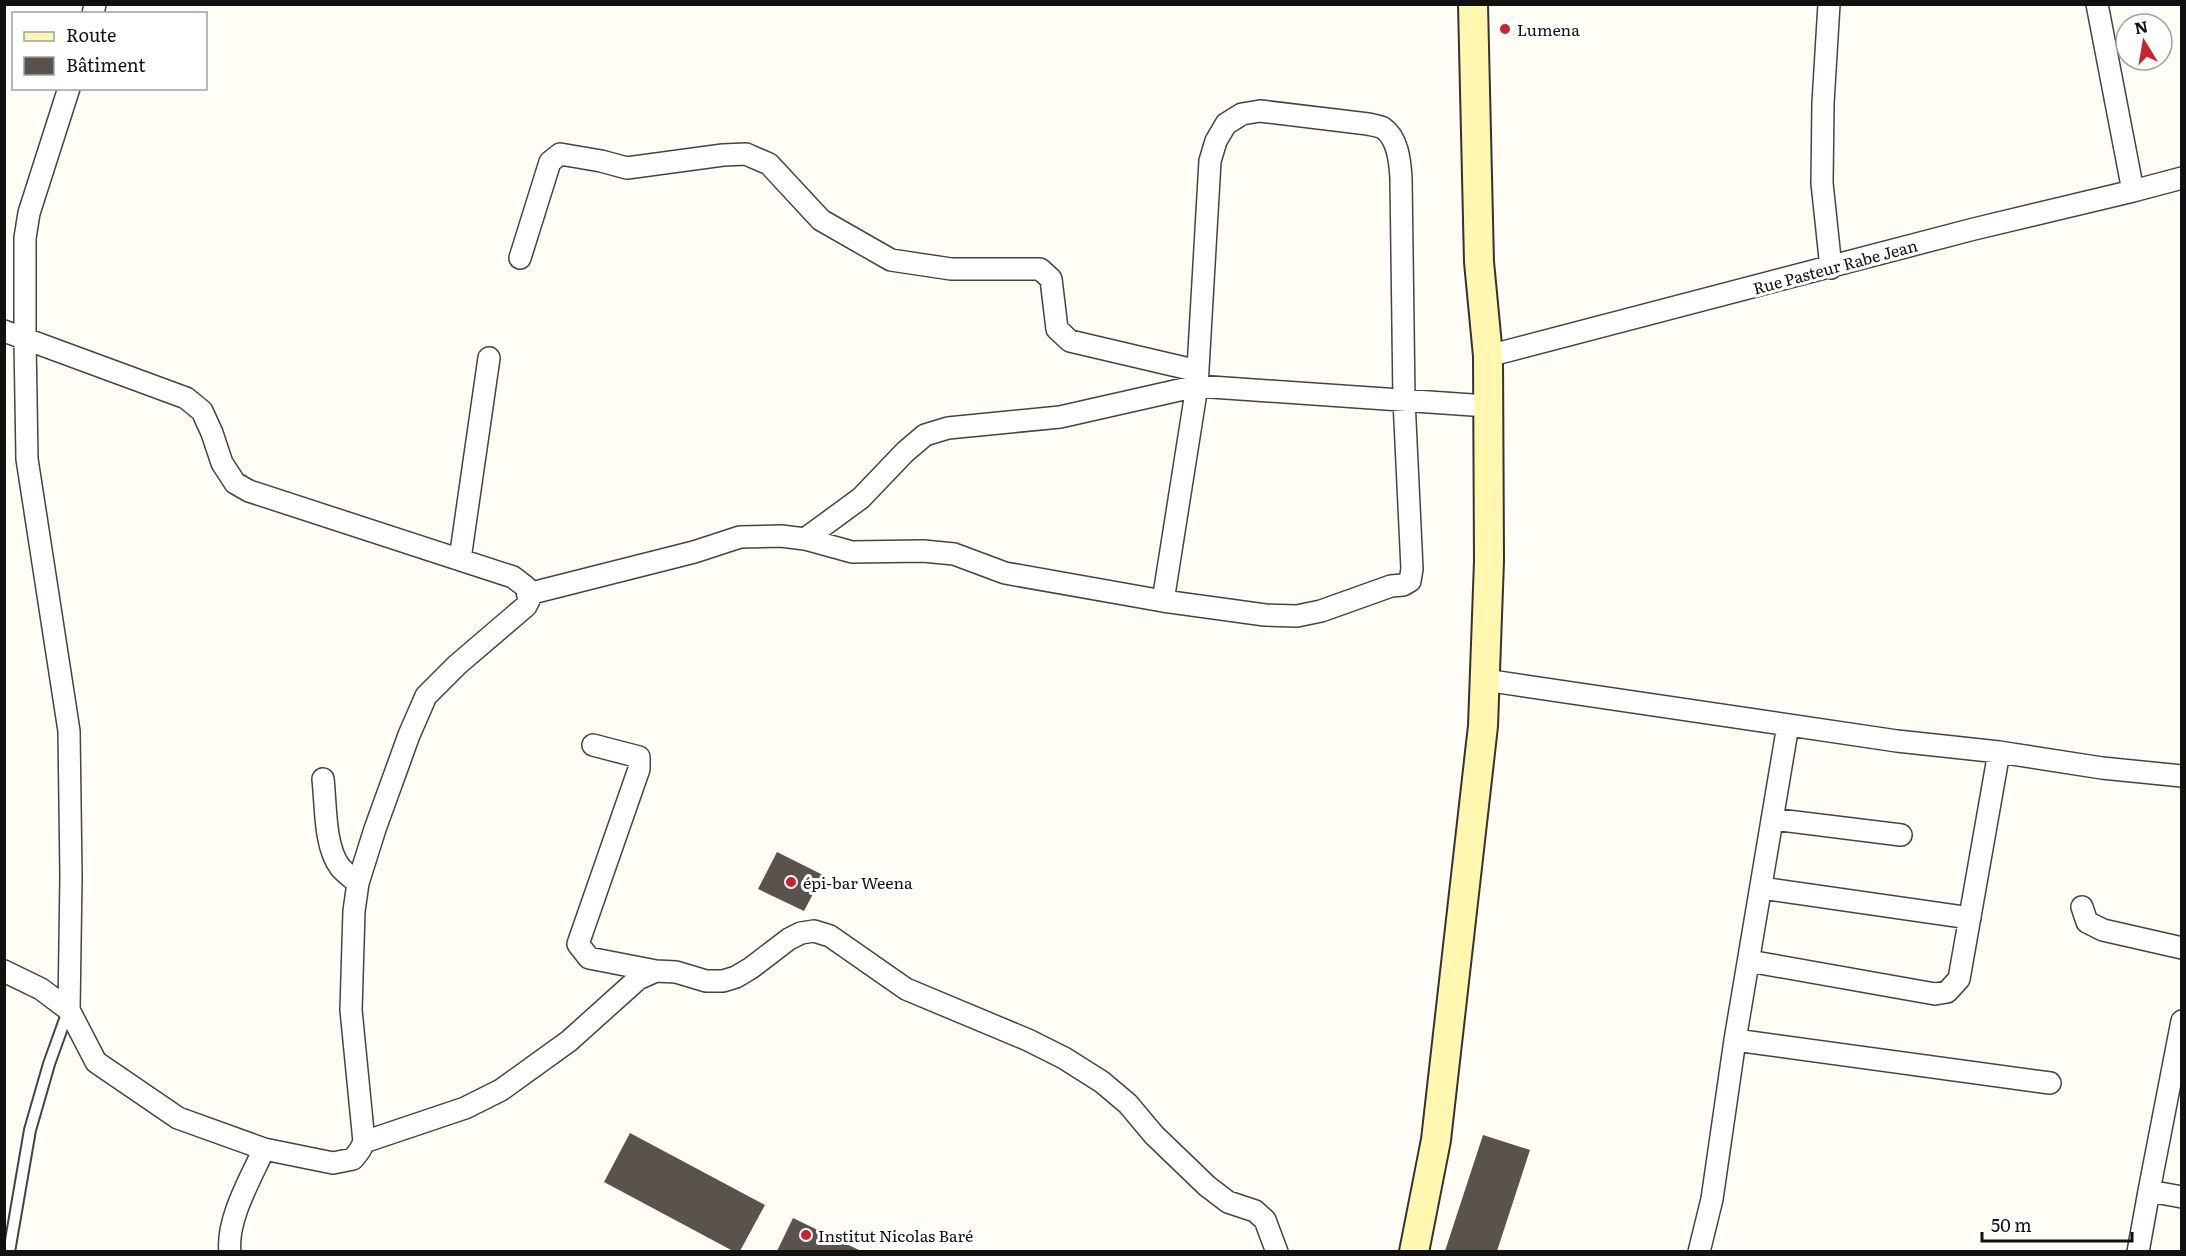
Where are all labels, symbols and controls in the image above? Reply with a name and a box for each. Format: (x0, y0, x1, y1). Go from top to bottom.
legend (12, 12, 207, 90)
north arrow (2114, 12, 2174, 72)
text: N (2132, 13, 2150, 39)
place label: Lumena (1517, 17, 1580, 41)
text: Route (66, 21, 116, 48)
marker: Lumena (1498, 22, 1512, 36)
text: Bâtiment (66, 51, 146, 78)
street label: Rue Pasteur Rabe Jean (1750, 232, 1920, 300)
place label: épi-bar Weena (803, 870, 913, 894)
marker: épi-bar Weena (784, 875, 798, 889)
scale bar (1982, 1205, 2132, 1243)
text: 50 m (1991, 1211, 2032, 1238)
place label: Institut Nicolas Baré (818, 1223, 973, 1247)
marker: Institut Nicolas Baré (799, 1228, 813, 1242)

